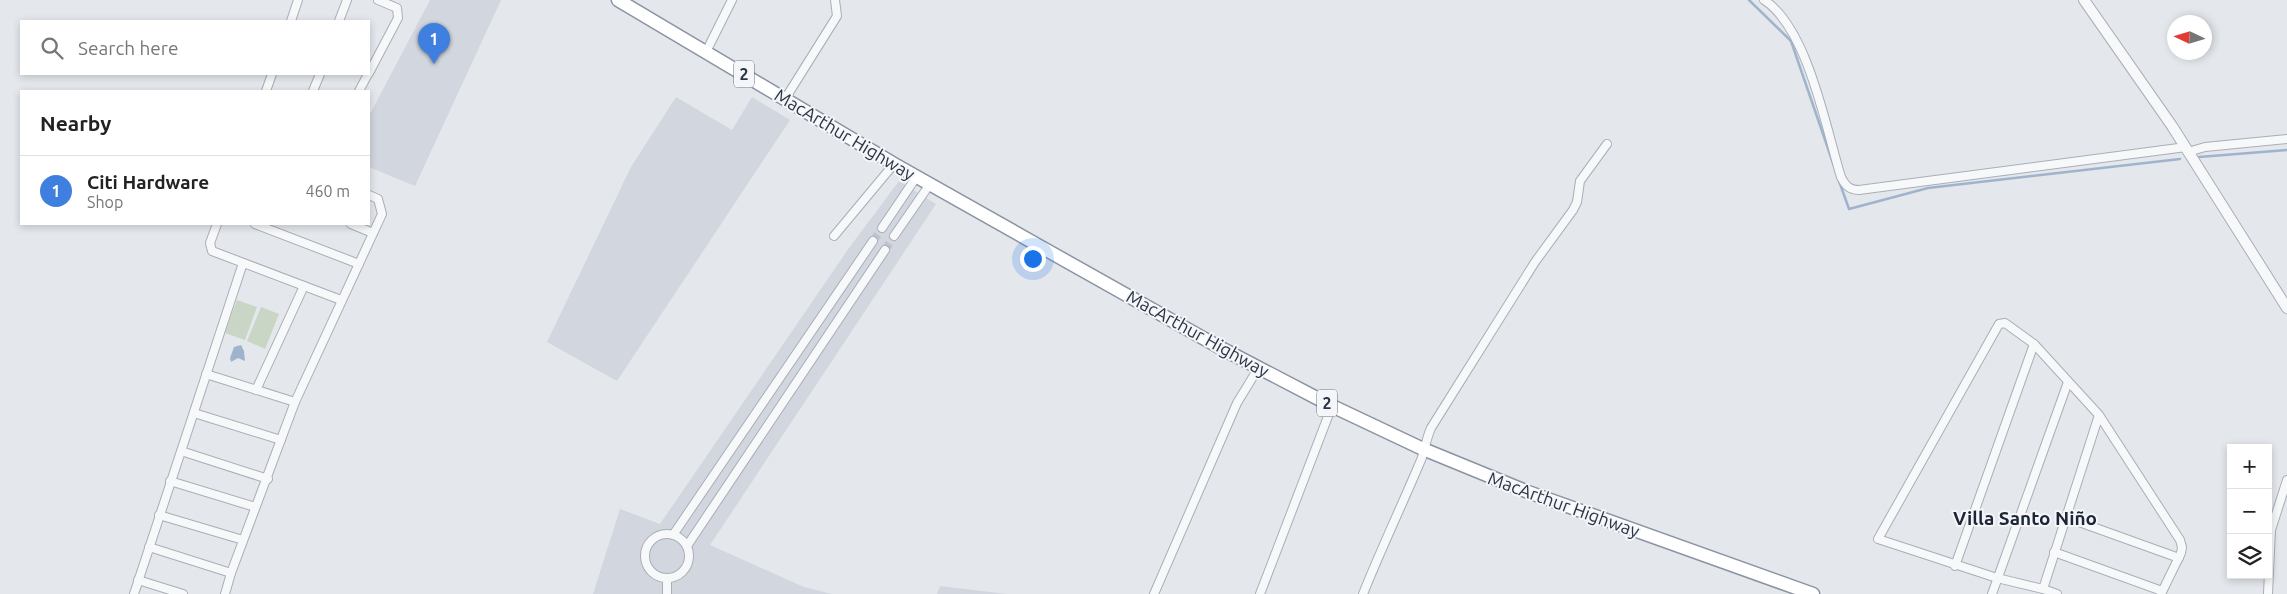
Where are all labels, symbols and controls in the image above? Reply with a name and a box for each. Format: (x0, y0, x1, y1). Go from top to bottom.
north arrow (2167, 15, 2212, 60)
search box (20, 20, 370, 75)
pin: 1 (418, 23, 450, 64)
icon: search (38, 34, 66, 62)
text: Search here (78, 37, 178, 59)
road number: 2 (734, 61, 754, 88)
street label: MacArthur Highway (771, 84, 919, 184)
text: Nearby (40, 111, 111, 135)
text: Citi Hardware (87, 171, 209, 193)
text: 1 (51, 182, 61, 200)
text: 460 m (305, 182, 350, 200)
text: Shop (87, 193, 123, 211)
your location (1020, 246, 1046, 272)
street label: MacArthur Highway (1123, 286, 1273, 381)
road number: 2 (1317, 389, 1337, 416)
map controls (2227, 444, 2272, 579)
button: + (2227, 444, 2272, 489)
street label: MacArthur Highway (1486, 467, 1643, 541)
button: − (2227, 489, 2272, 534)
district label: Villa Santo Niño (1953, 507, 2097, 529)
button: layers (2227, 534, 2272, 579)

